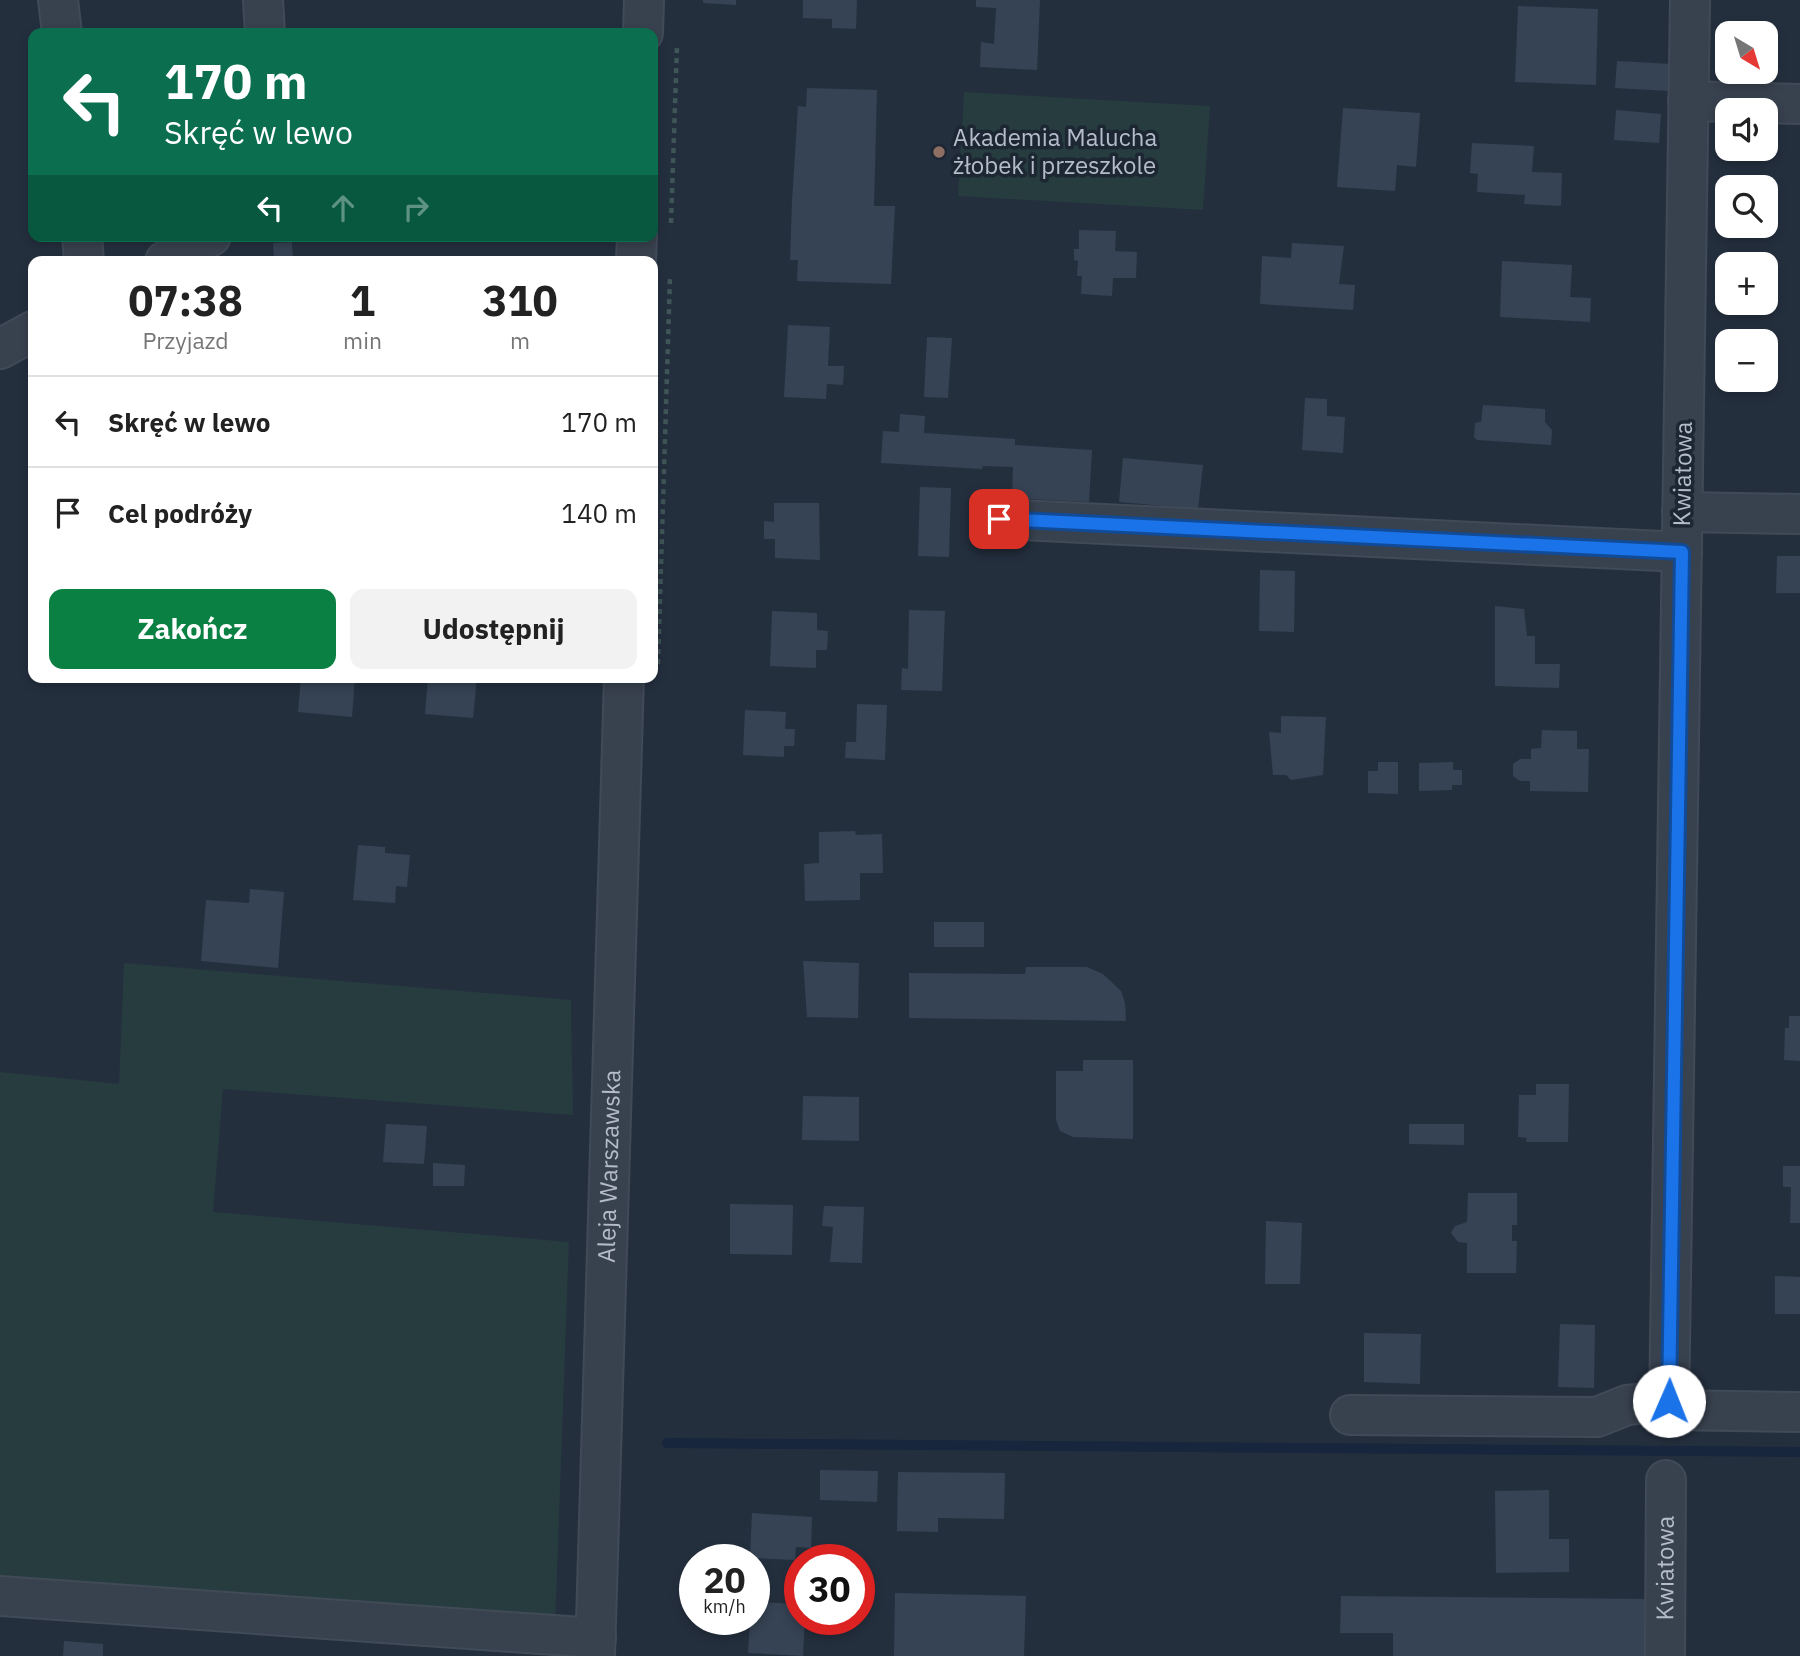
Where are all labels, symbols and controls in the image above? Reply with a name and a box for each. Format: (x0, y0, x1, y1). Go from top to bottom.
north arrow (1715, 21, 1778, 84)
map controls (1715, 21, 1778, 392)
text: 170 m (164, 49, 308, 112)
icon: left (49, 56, 140, 147)
button: sound (1715, 98, 1778, 161)
text: Skręć w lewo (164, 111, 353, 153)
place label: Akademia Malucha żłobek i przeszkole (953, 121, 1157, 181)
marker: Akademia Malucha żłobek i przeszkole (931, 144, 947, 160)
button: search (1715, 175, 1778, 238)
icon: left (251, 189, 289, 227)
icon: ahead (324, 189, 362, 227)
icon: right (397, 189, 435, 227)
button: + (1715, 252, 1778, 315)
text: 07:38 (128, 273, 243, 328)
text: 1 (350, 273, 375, 328)
text: 310 (482, 273, 558, 328)
text: Przyjazd (142, 325, 229, 355)
text: min (343, 325, 382, 355)
text: m (510, 325, 530, 355)
button: − (1715, 329, 1778, 392)
icon: left (49, 403, 87, 441)
text: Skręć w lewo (108, 405, 270, 439)
text: 170 m (561, 405, 637, 439)
street label: Kwiatowa (1665, 421, 1699, 527)
pin (969, 489, 1029, 549)
icon: arrive (49, 494, 87, 532)
text: Cel podróży (108, 496, 252, 530)
text: 140 m (561, 496, 637, 530)
icon: arrive (980, 500, 1018, 538)
button: Zakończ (49, 589, 336, 669)
button: Udostępnij (350, 589, 637, 669)
street label: Aleja Warszawska (590, 1069, 627, 1263)
position arrow (1632, 1364, 1706, 1438)
street label: Kwiatowa (1648, 1515, 1681, 1621)
speed limit sign: 30 (784, 1544, 875, 1635)
text: 20 (703, 1557, 746, 1603)
text: km/h (703, 1595, 746, 1618)

